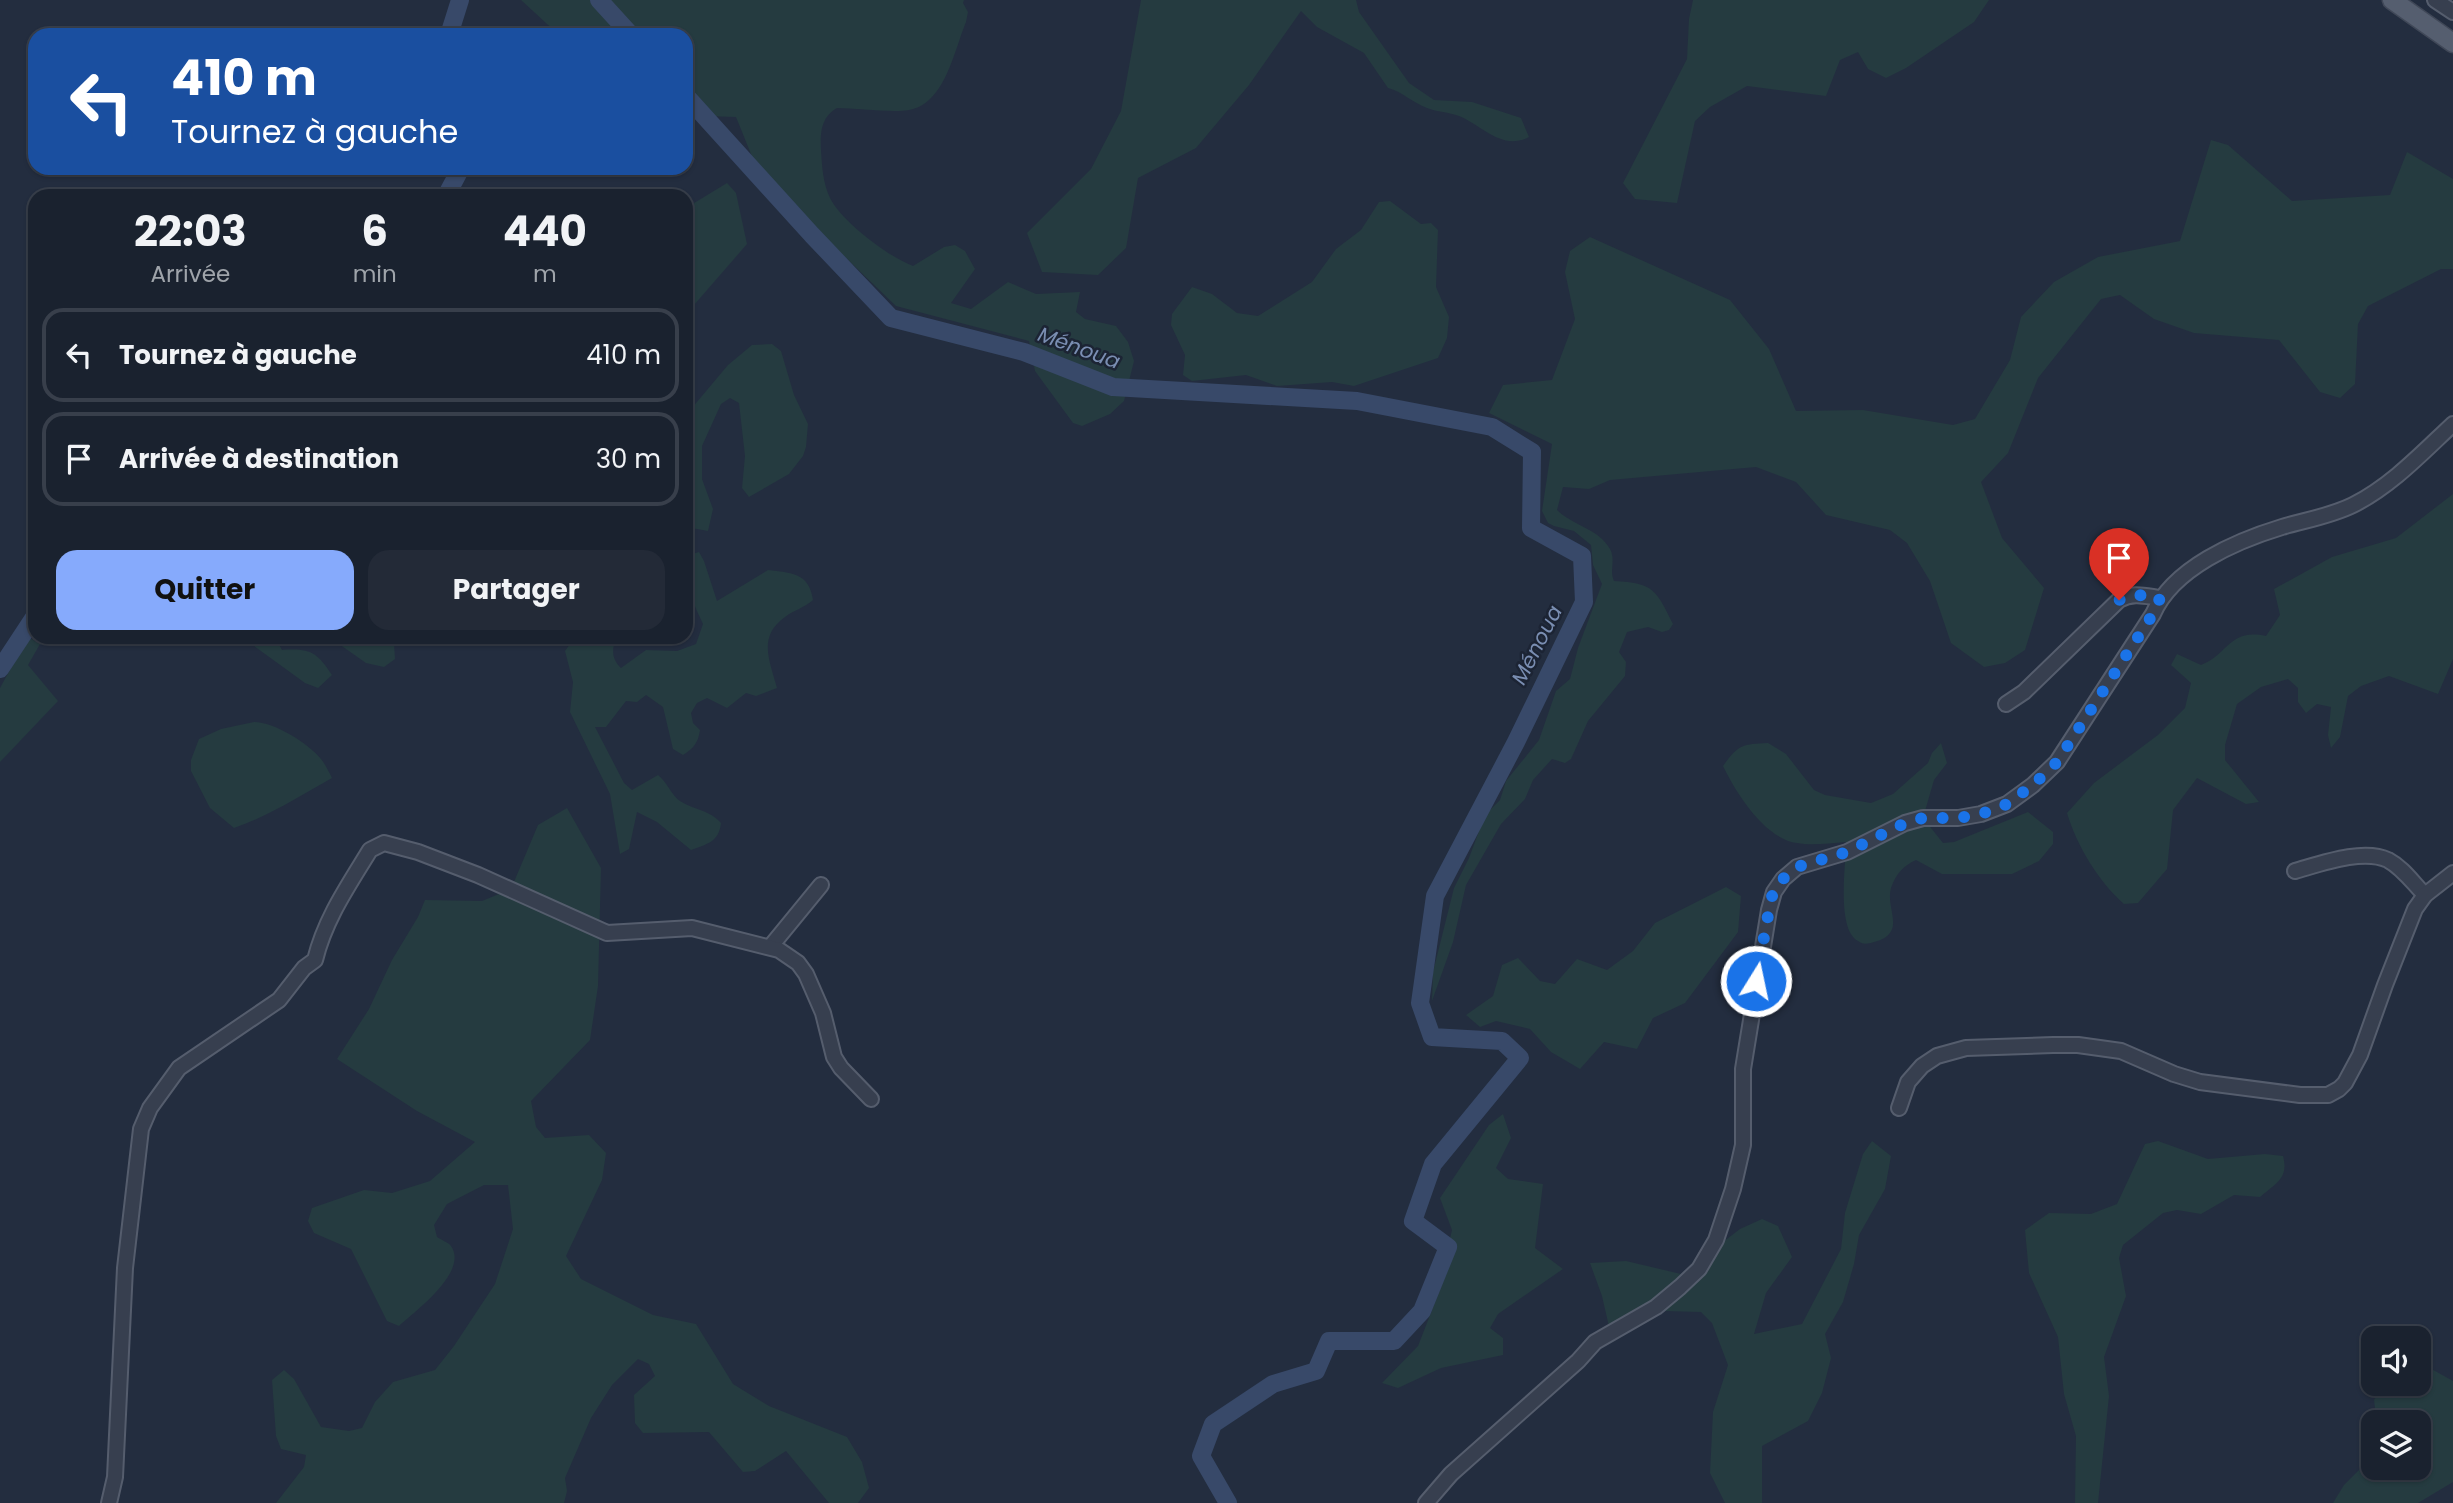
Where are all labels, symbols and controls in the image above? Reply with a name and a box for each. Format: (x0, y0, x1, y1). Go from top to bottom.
text: 410 m (171, 44, 317, 112)
icon: left (56, 56, 147, 147)
text: Tournez à gauche (171, 109, 458, 154)
text: 22:03 (134, 202, 247, 261)
text: 6 (361, 202, 388, 261)
text: 440 (503, 202, 587, 261)
text: Arrivée (150, 258, 230, 290)
text: min (353, 258, 397, 290)
text: m (533, 258, 557, 290)
water label: Ménoua (1034, 319, 1124, 376)
icon: left (60, 336, 98, 374)
text: Tournez à gauche (119, 337, 357, 373)
text: 410 m (586, 337, 661, 373)
icon: arrive (60, 440, 98, 478)
text: Arrivée à destination (119, 441, 399, 477)
text: 30 m (596, 441, 661, 477)
pin (2089, 528, 2149, 600)
icon: arrive (2100, 539, 2138, 577)
button: Quitter (56, 550, 354, 630)
button: Partager (368, 550, 665, 630)
water label: Ménoua (1504, 600, 1569, 690)
position arrow (1719, 944, 1793, 1018)
map controls (2361, 1326, 2431, 1480)
button: sound (2361, 1326, 2431, 1396)
button: layers (2361, 1410, 2431, 1480)

